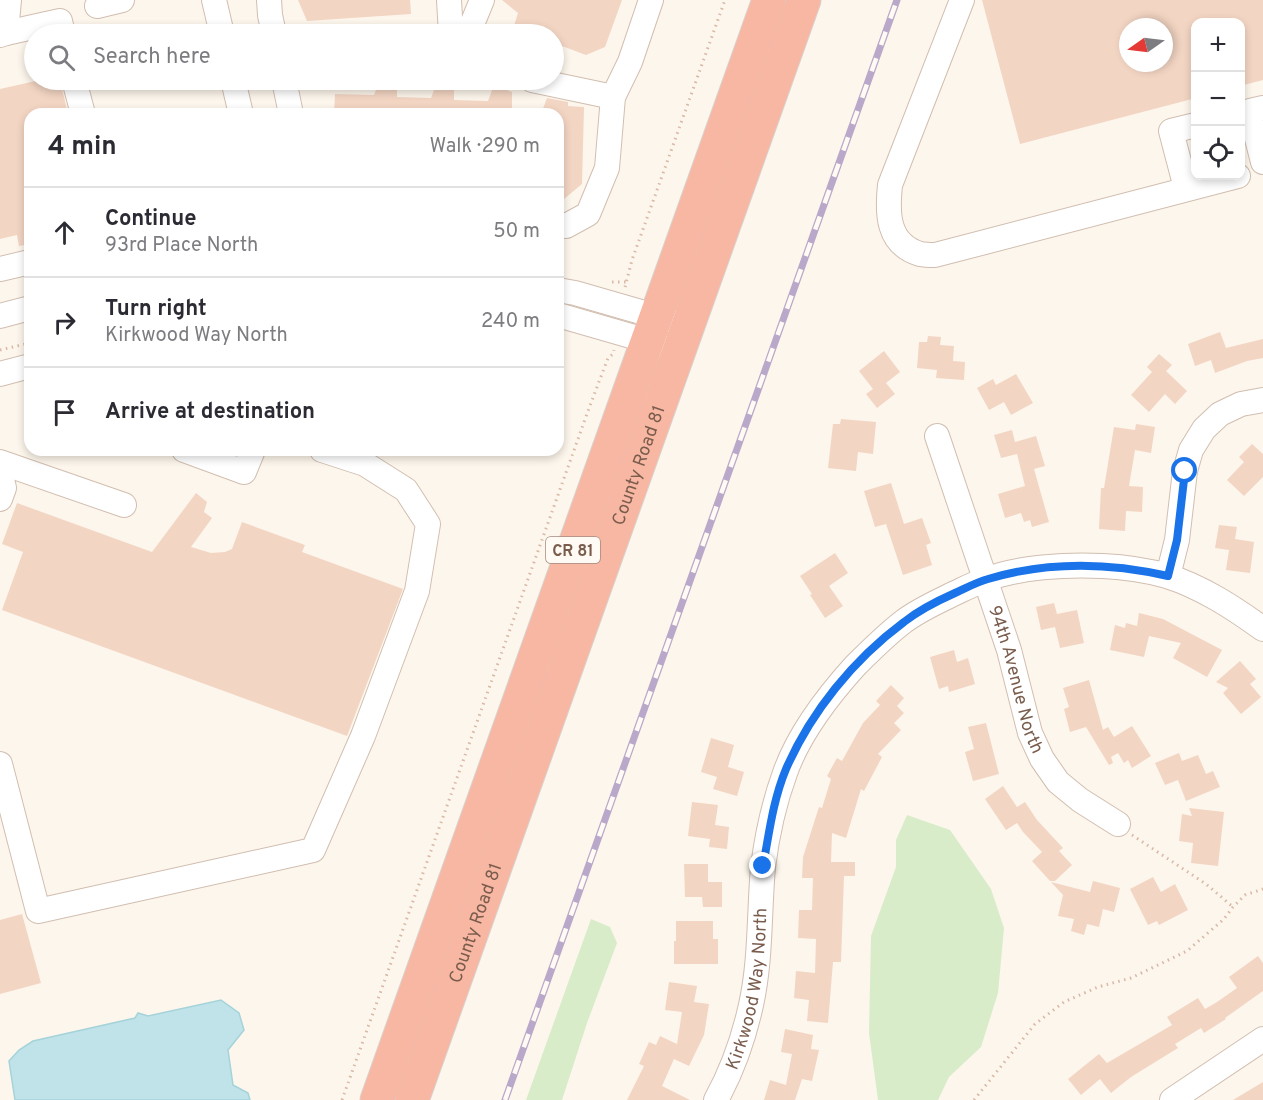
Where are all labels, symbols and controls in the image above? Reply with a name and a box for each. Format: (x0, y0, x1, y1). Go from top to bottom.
north arrow (1119, 18, 1173, 72)
map controls (1191, 18, 1245, 180)
button: + (1191, 18, 1245, 72)
search box (24, 24, 564, 90)
icon: search (45, 41, 78, 74)
text: Search here (93, 44, 211, 71)
button: − (1191, 72, 1245, 126)
button: locate (1191, 126, 1245, 180)
text: 4 min (48, 131, 117, 164)
text: Walk · 290 m (429, 134, 540, 160)
text: Continue (105, 206, 196, 233)
icon: ahead (48, 216, 81, 249)
text: 50 m (493, 219, 540, 245)
text: 93rd Place North (105, 233, 258, 259)
text: Turn right (105, 296, 207, 323)
icon: right (48, 306, 81, 339)
text: 240 m (481, 309, 540, 335)
text: Kirkwood Way North (105, 323, 288, 349)
icon: arrive (48, 396, 81, 429)
text: Arrive at destination (105, 399, 315, 426)
street label: County Road 81 (608, 402, 672, 529)
route start (1171, 457, 1197, 483)
road number: CR 81 (546, 537, 600, 563)
street label: 94th Avenue North (982, 603, 1048, 758)
route end (749, 852, 775, 878)
street label: County Road 81 (445, 860, 508, 987)
street label: Kirkwood Way North (722, 907, 774, 1074)

